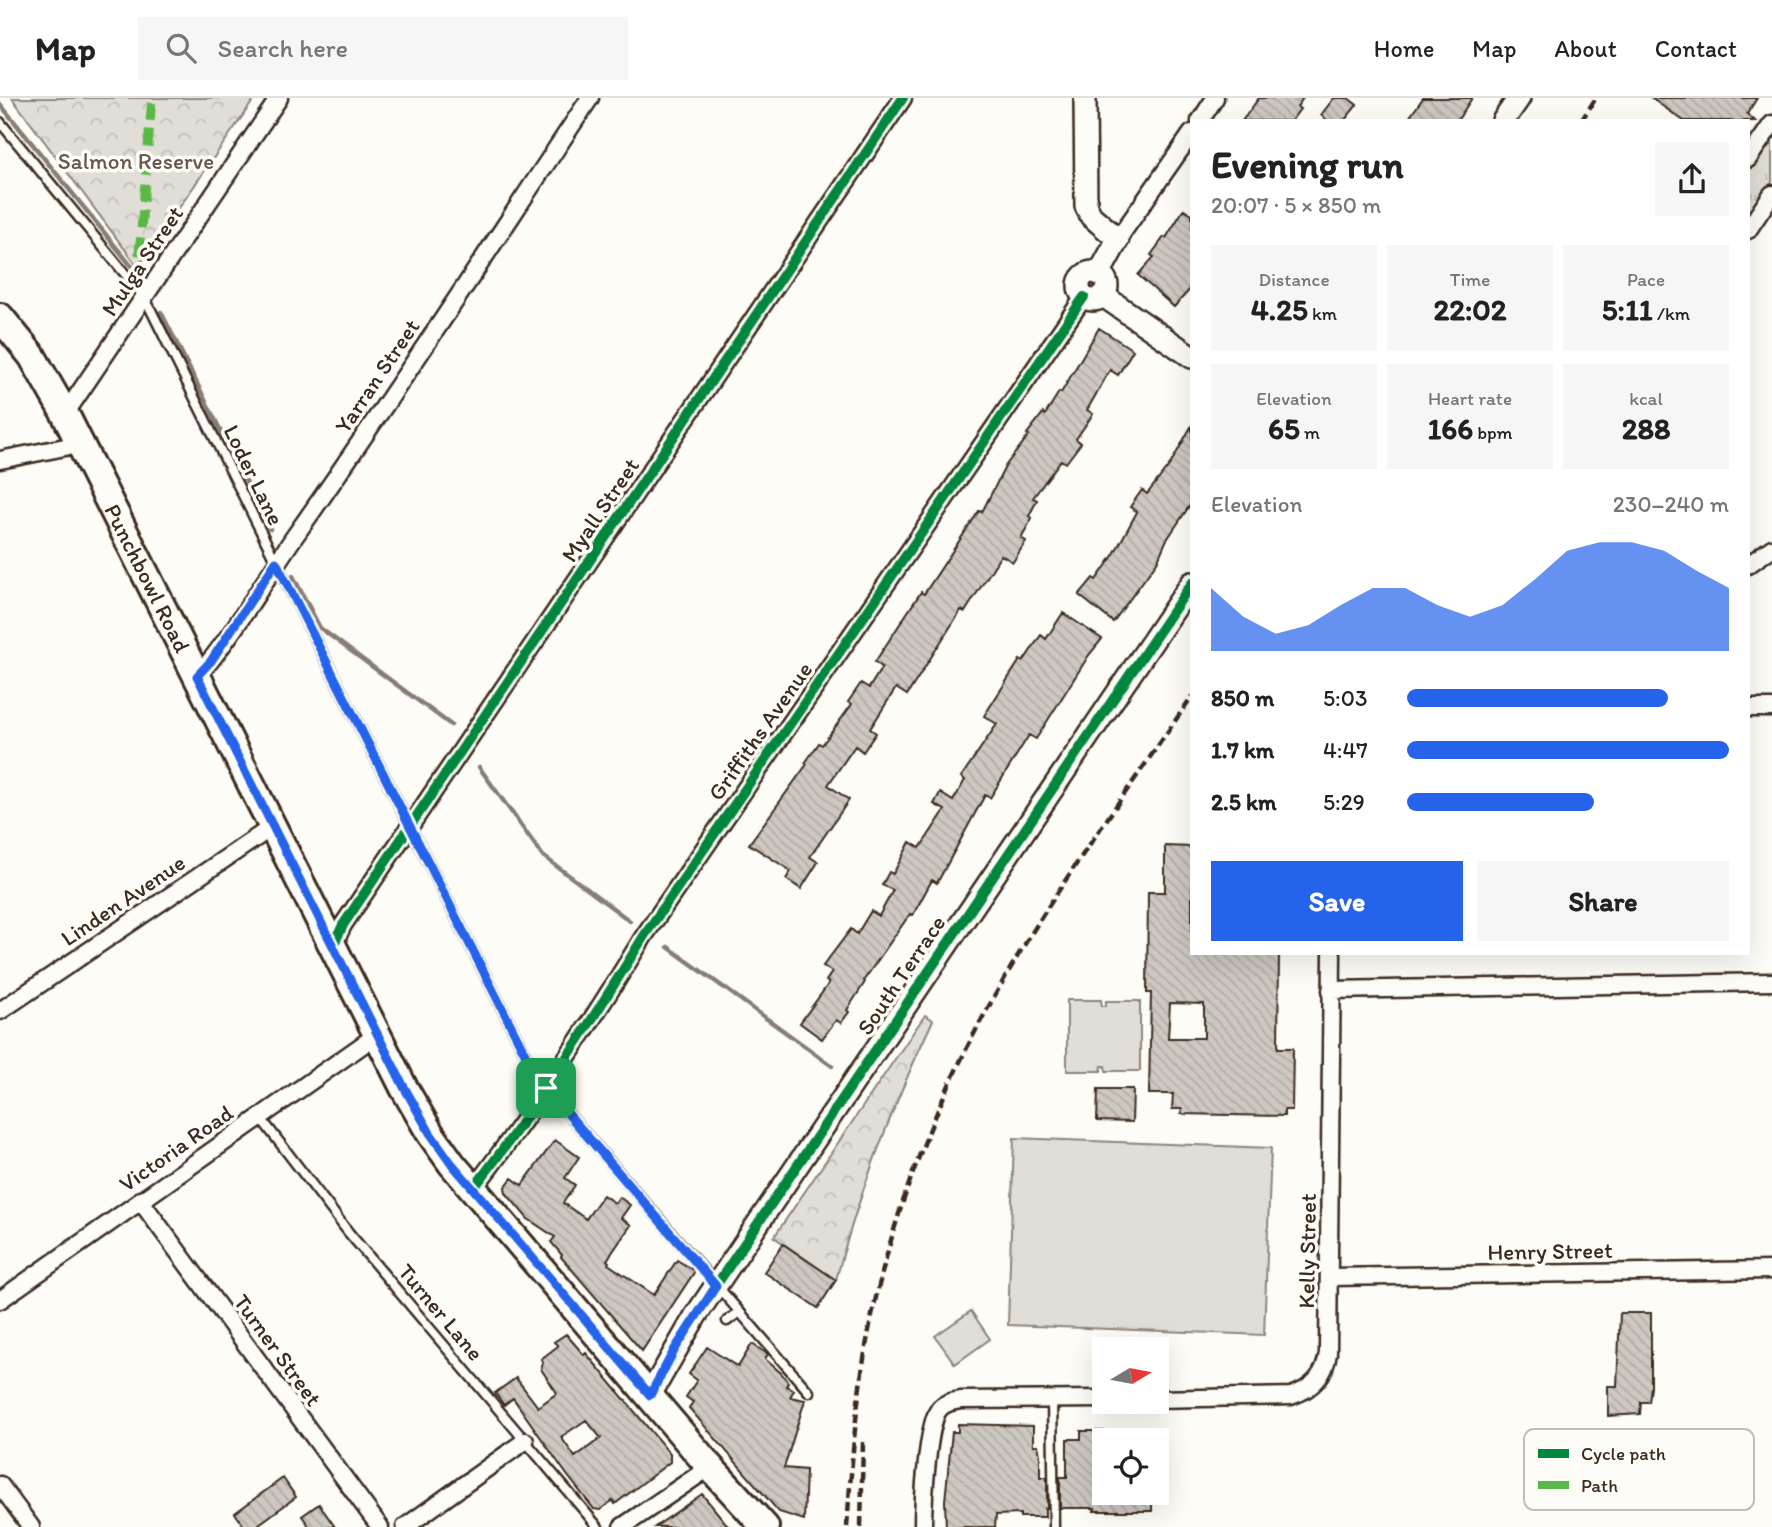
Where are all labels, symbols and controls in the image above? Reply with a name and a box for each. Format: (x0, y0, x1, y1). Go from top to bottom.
search box (138, 17, 628, 80)
text: Map (35, 29, 96, 68)
icon: search (162, 29, 200, 67)
text: Search here (218, 32, 348, 64)
text: Home (1374, 34, 1434, 63)
text: Map (1472, 34, 1516, 63)
text: About (1554, 34, 1617, 63)
text: Contact (1655, 34, 1737, 63)
text: Evening run (1211, 142, 1404, 188)
button: share (1655, 142, 1729, 216)
park label: Salmon Reserve (58, 147, 214, 175)
text: 20:07 · 5 × 850 m (1211, 191, 1381, 219)
street label: Mulga Street (95, 200, 189, 321)
text: Distance (1258, 268, 1330, 291)
text: Time (1450, 268, 1490, 291)
text: Pace (1627, 268, 1665, 291)
text: 4.25 (1251, 291, 1308, 328)
text: 22:02 (1433, 291, 1507, 328)
text: 5:11 (1602, 291, 1653, 328)
text: km (1308, 302, 1337, 325)
text: /km (1653, 302, 1690, 325)
street label: Yarran Street (329, 313, 426, 438)
text: Elevation (1256, 387, 1332, 410)
text: Heart rate (1428, 387, 1512, 410)
text: kcal (1629, 387, 1663, 410)
text: 65 (1268, 410, 1300, 447)
text: 166 (1427, 410, 1473, 447)
text: 288 (1622, 410, 1670, 447)
street label: Loder Lane (218, 420, 290, 530)
text: m (1300, 421, 1320, 444)
text: bpm (1473, 421, 1513, 444)
street label: Myall Street (555, 452, 645, 567)
text: Elevation (1211, 490, 1302, 518)
text: 230–240 m (1613, 490, 1729, 518)
street label: Punchbowl Road (98, 499, 197, 658)
street label: Griffiths Avenue (702, 656, 818, 806)
text: 850 m (1211, 684, 1274, 712)
text: 5:03 (1323, 684, 1367, 712)
text: 1.7 km (1211, 736, 1274, 764)
text: 4:47 (1323, 736, 1368, 764)
text: 2.5 km (1211, 788, 1276, 816)
text: 5:29 (1323, 788, 1365, 816)
street label: Linden Avenue (55, 848, 191, 952)
button: Save (1211, 861, 1463, 941)
button: Share (1477, 861, 1729, 941)
street label: South Terrace (851, 910, 951, 1040)
pin (516, 1058, 576, 1118)
icon: arrive (527, 1069, 565, 1107)
street label: Victoria Road (114, 1098, 239, 1198)
street label: Kelly Street (1292, 1193, 1322, 1309)
street label: Henry Street (1487, 1236, 1613, 1266)
street label: Turner Lane (392, 1258, 490, 1366)
street label: Turner Street (228, 1289, 328, 1412)
north arrow (1092, 1337, 1169, 1414)
map controls (1092, 1337, 1169, 1505)
button: locate (1092, 1428, 1169, 1505)
legend (1524, 1429, 1754, 1510)
text: Cycle path (1581, 1442, 1666, 1465)
text: Path (1581, 1474, 1618, 1497)

